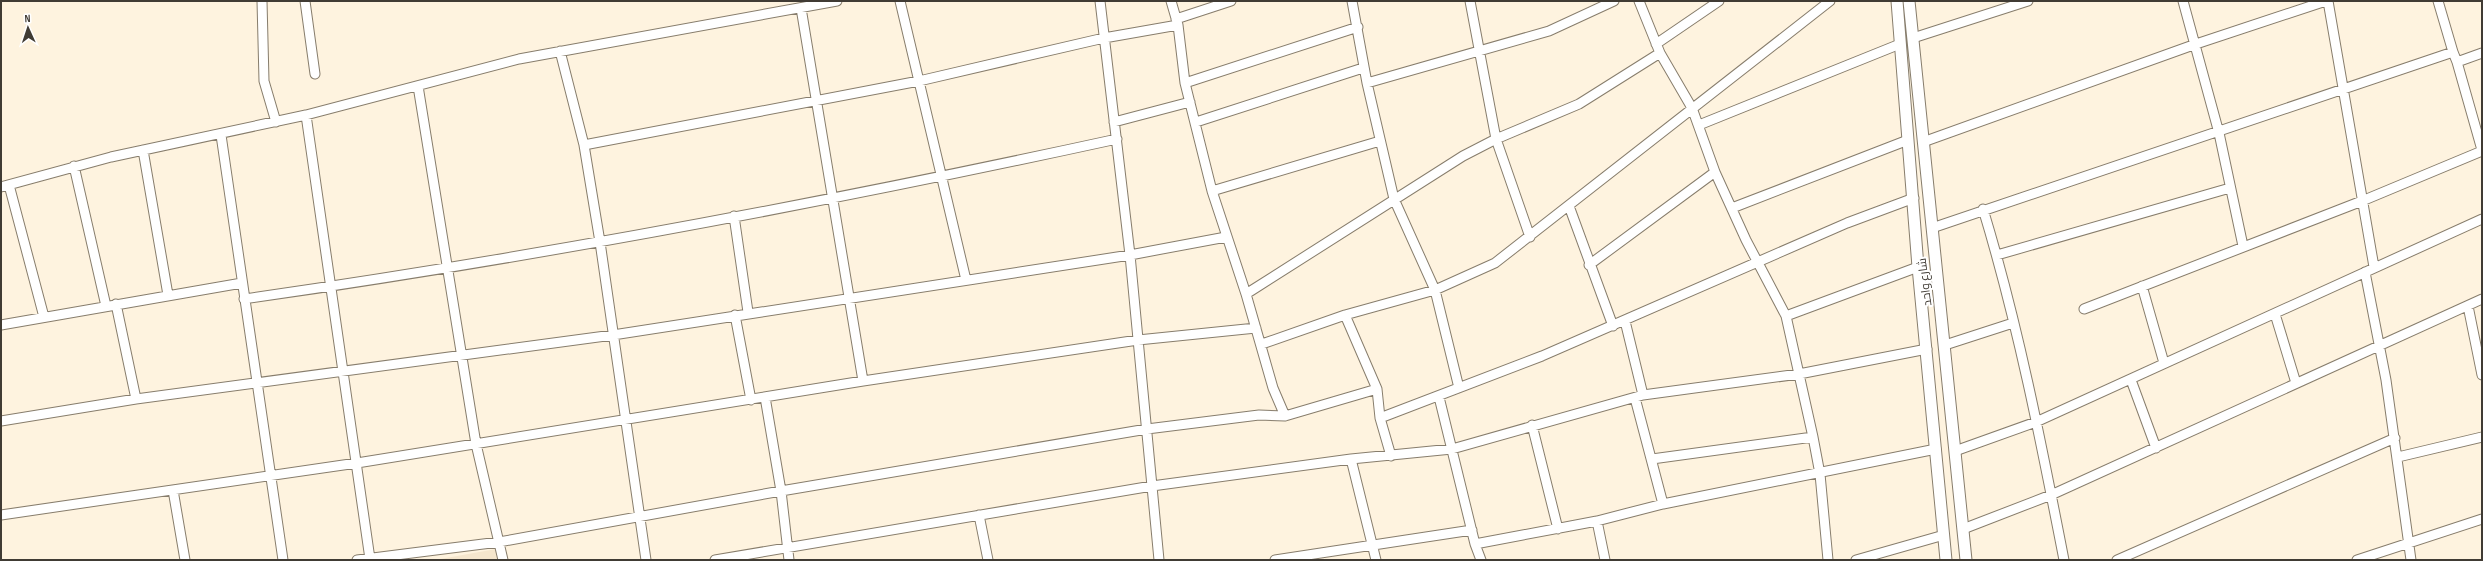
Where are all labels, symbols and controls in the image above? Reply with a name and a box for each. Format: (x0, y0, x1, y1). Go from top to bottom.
north arrow (8, 8, 48, 48)
text: N (24, 12, 31, 25)
street label: شارع واحد (1915, 257, 1935, 307)

